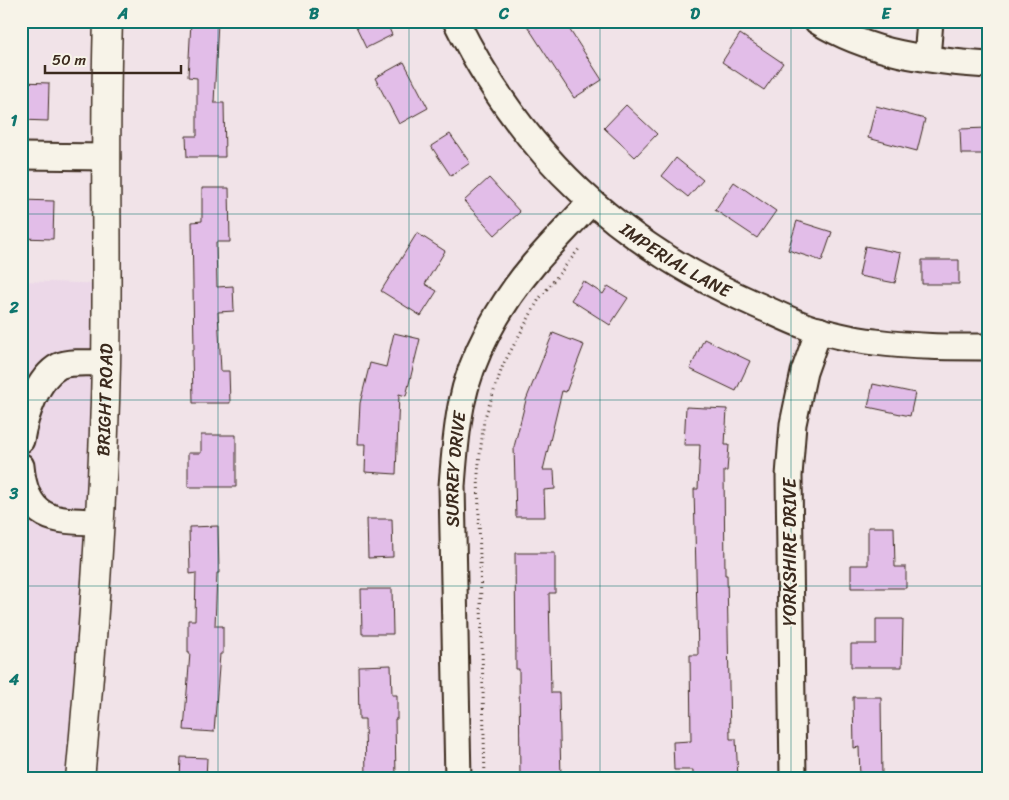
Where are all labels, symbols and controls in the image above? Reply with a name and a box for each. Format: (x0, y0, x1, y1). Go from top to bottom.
text: A (117, 0, 128, 28)
text: B (309, 0, 320, 28)
text: C (498, 0, 510, 28)
text: D (690, 0, 700, 28)
text: E (882, 0, 892, 28)
scale bar (45, 42, 181, 74)
text: 50 m (52, 47, 87, 73)
text: 1 (11, 106, 18, 135)
street label: IMPERIAL LANE (612, 213, 738, 307)
text: 2 (8, 293, 19, 322)
street label: BRIGHT ROAD (87, 343, 122, 457)
street label: SURREY DRIVE (436, 408, 476, 527)
street label: YORKSHIRE DRIVE (774, 477, 806, 626)
text: 3 (9, 479, 19, 508)
text: 4 (8, 665, 19, 694)

